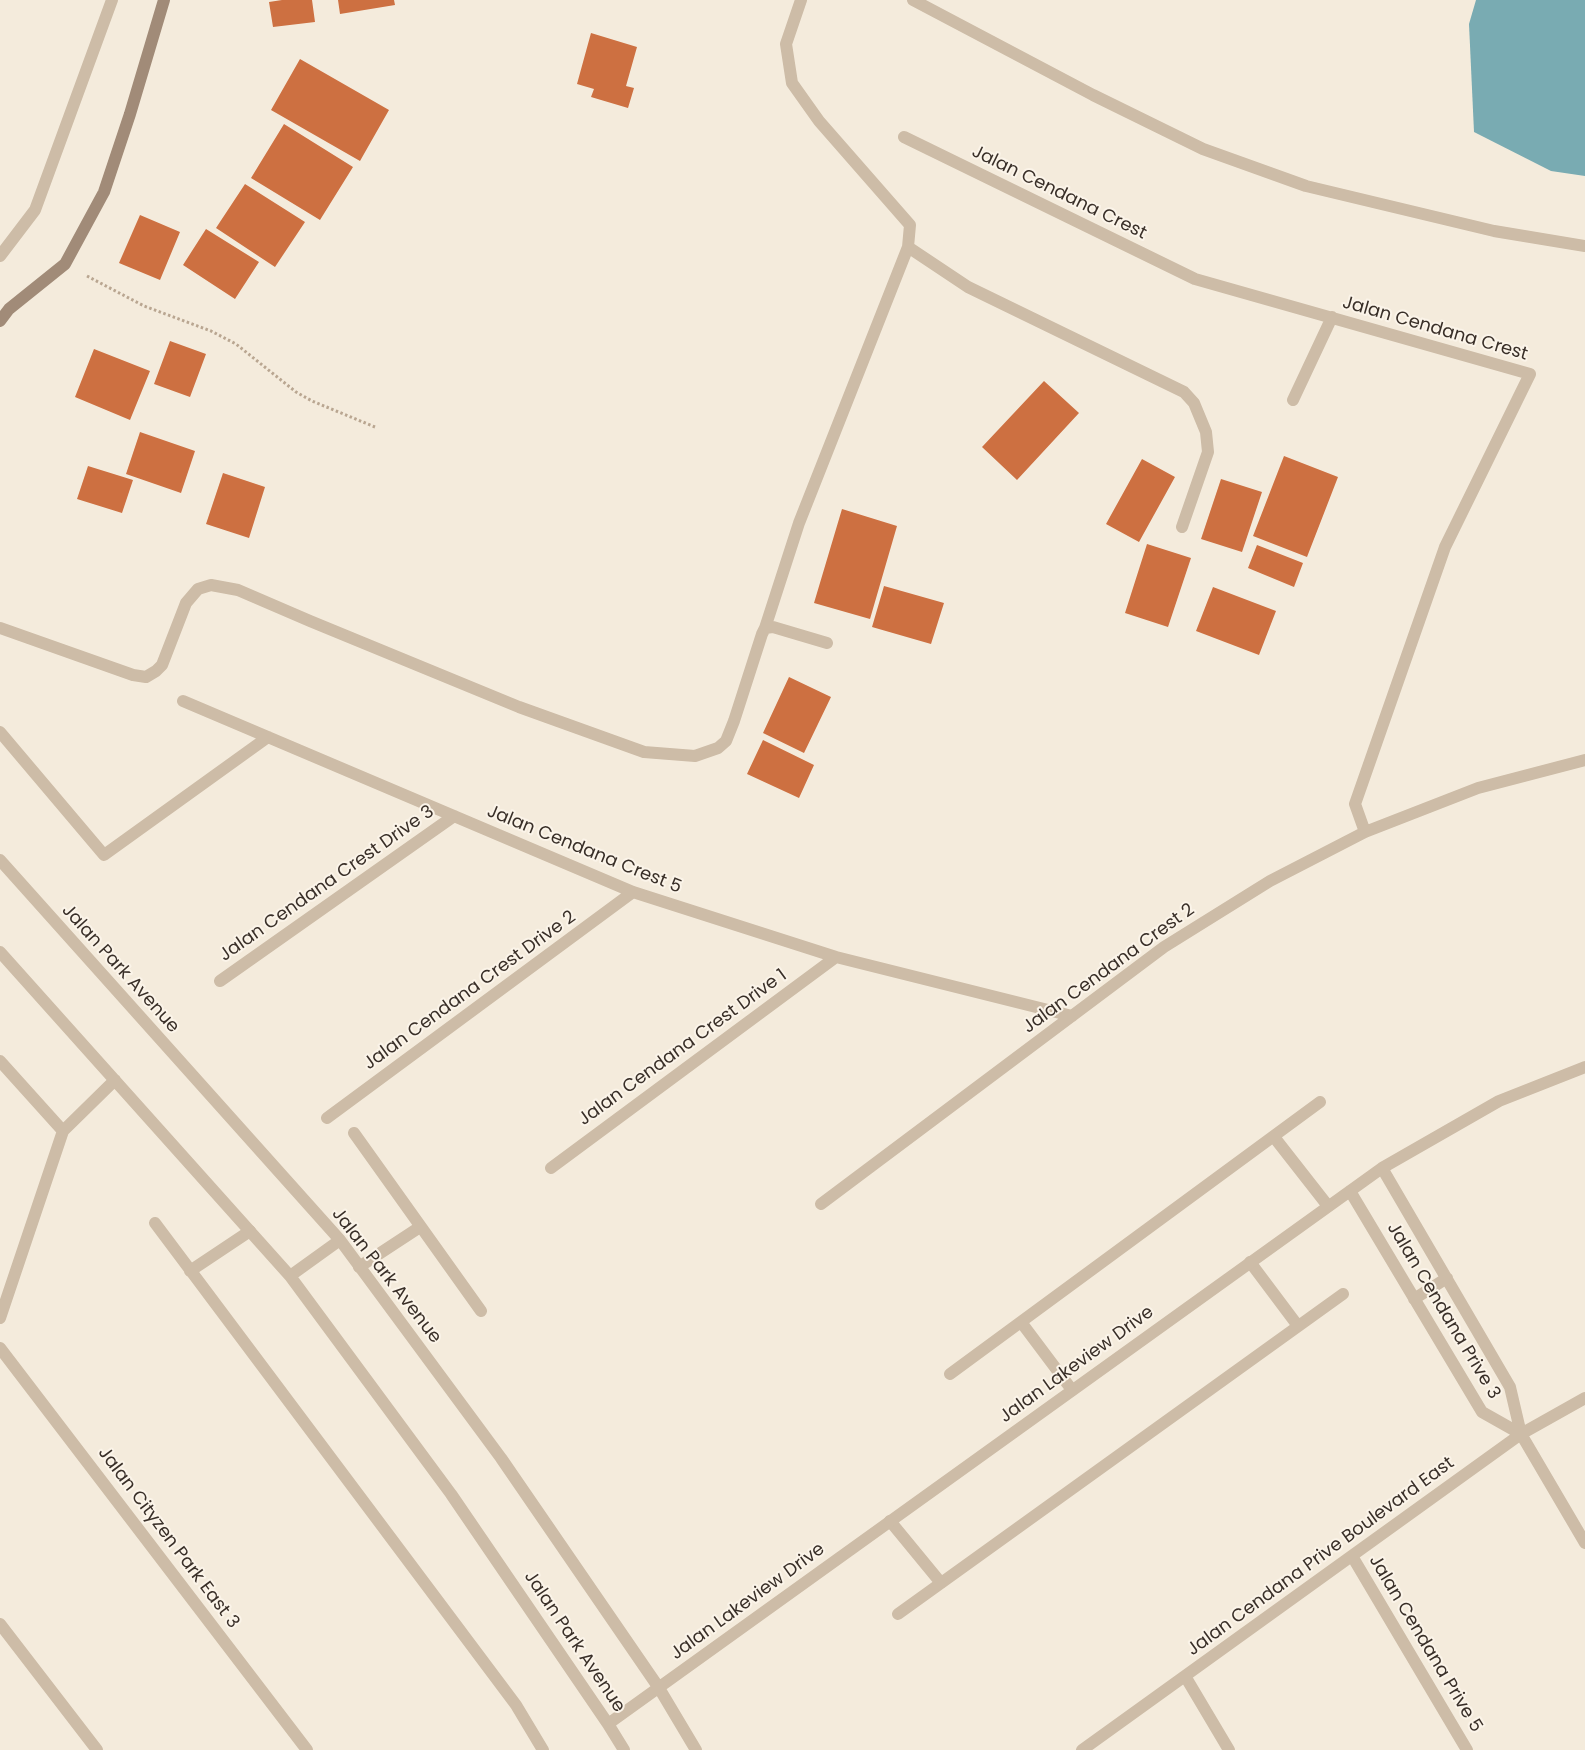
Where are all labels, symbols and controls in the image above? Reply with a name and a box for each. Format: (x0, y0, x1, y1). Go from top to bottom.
street label: Jalan Cendana Crest (968, 141, 1150, 245)
street label: Jalan Cendana Crest (1340, 292, 1530, 366)
street label: Jalan Cendana Crest Drive 3 (216, 801, 438, 967)
street label: Jalan Cendana Crest 5 (484, 801, 684, 899)
street label: Jalan Cendana Crest 2 (1019, 899, 1199, 1039)
street label: Jalan Park Avenue (57, 900, 183, 1038)
street label: Jalan Cendana Crest Drive 2 (360, 907, 580, 1075)
street label: Jalan Cendana Crest Drive 1 (575, 965, 791, 1131)
street label: Jalan Park Avenue (327, 1204, 445, 1348)
street label: Jalan Cendana Prive 3 (1382, 1219, 1504, 1403)
street label: Jalan Lakeview Drive (996, 1302, 1158, 1428)
street label: Jalan Cityzen Park East 3 (93, 1443, 243, 1633)
street label: Jalan Cendana Prive Boulevard East (1183, 1453, 1459, 1661)
street label: Jalan Lakeview Drive (667, 1539, 829, 1665)
street label: Jalan Cendana Prive 5 (1363, 1551, 1487, 1737)
street label: Jalan Park Avenue (519, 1567, 629, 1717)

